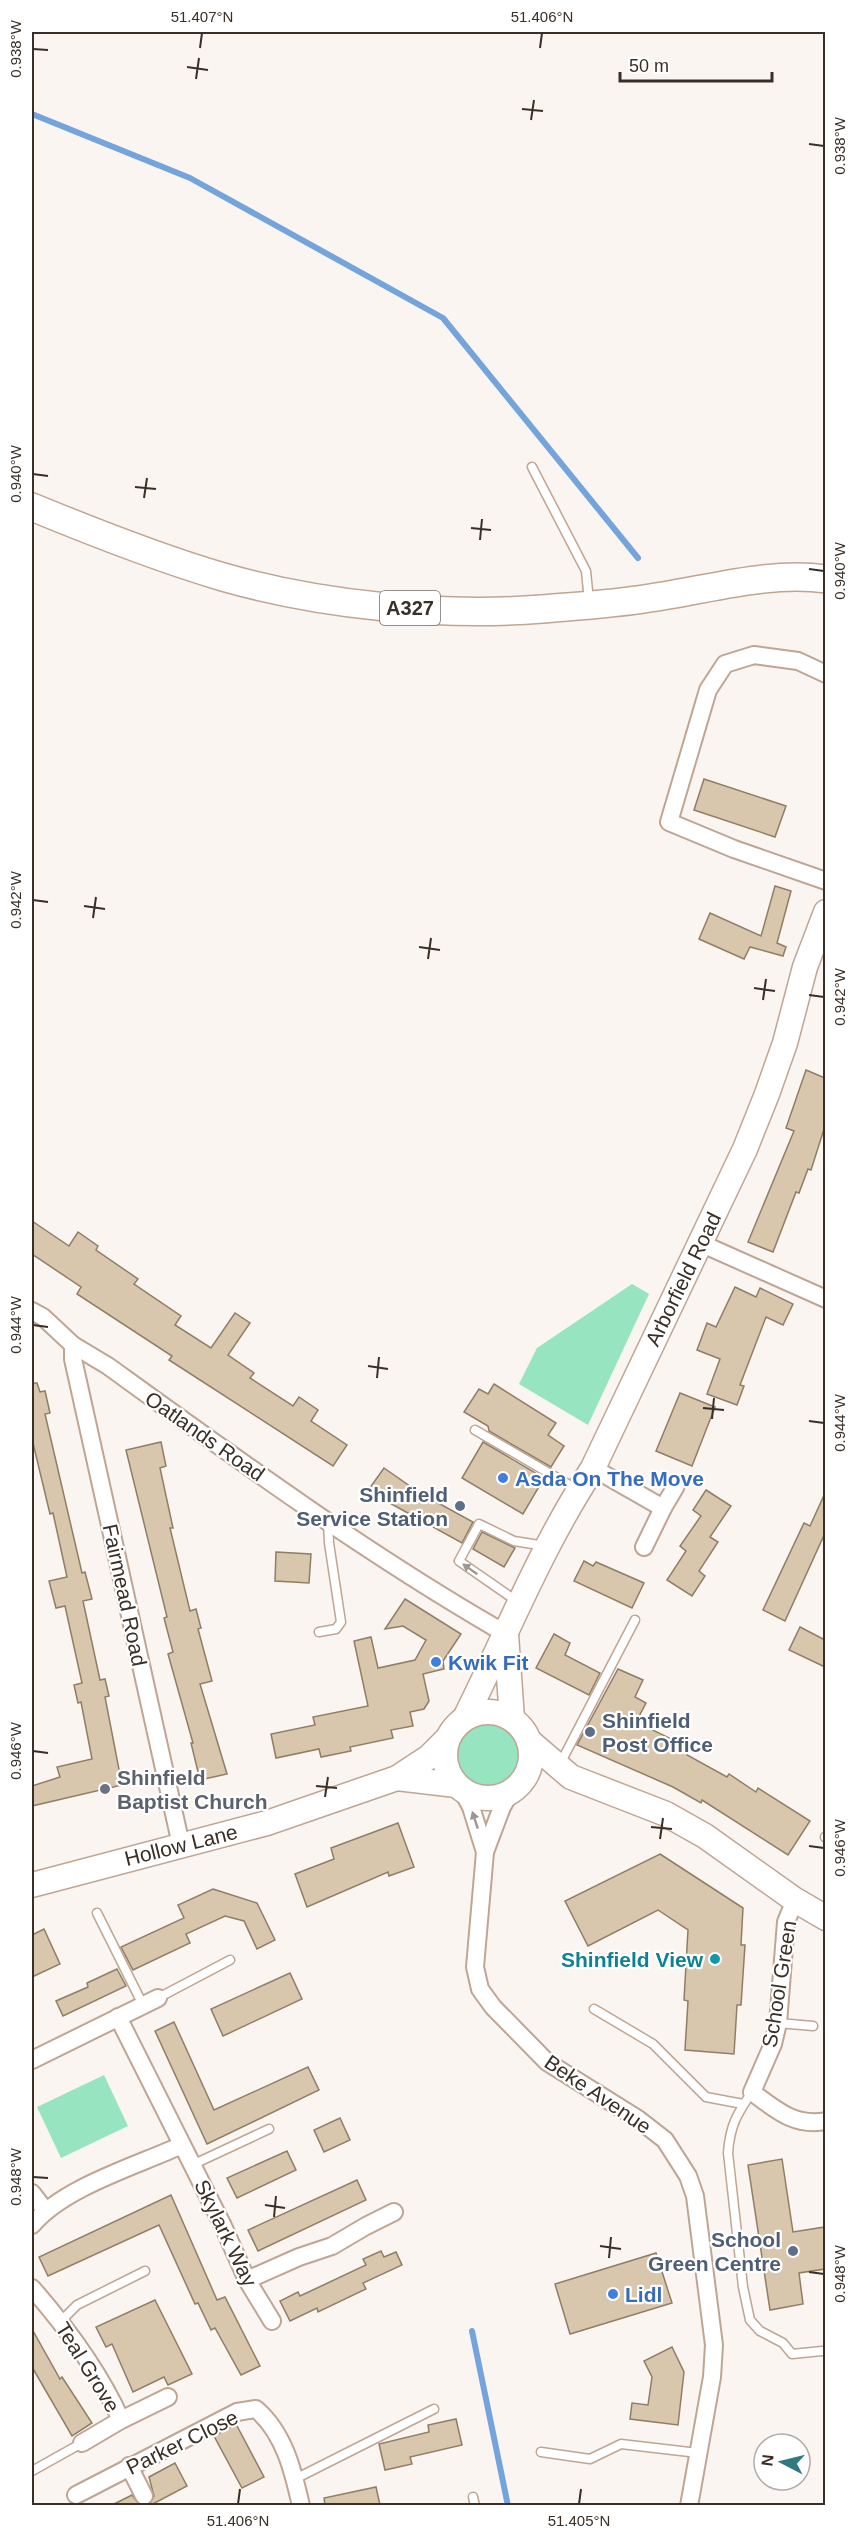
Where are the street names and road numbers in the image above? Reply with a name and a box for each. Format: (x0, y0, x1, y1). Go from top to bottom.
road number: A327 (380, 591, 440, 625)
street label: Arborfield Road (641, 1208, 725, 1350)
street label: Oatlands Road (141, 1386, 269, 1486)
street label: Fairmead Road (99, 1522, 151, 1668)
street label: Hollow Lane (122, 1820, 240, 1870)
street label: School Green (758, 1919, 800, 2049)
street label: Beke Avenue (540, 2050, 656, 2138)
street label: Skylark Way (190, 2176, 262, 2291)
street label: Teal Grove (51, 2318, 125, 2416)
street label: Parker Close (122, 2405, 242, 2479)

